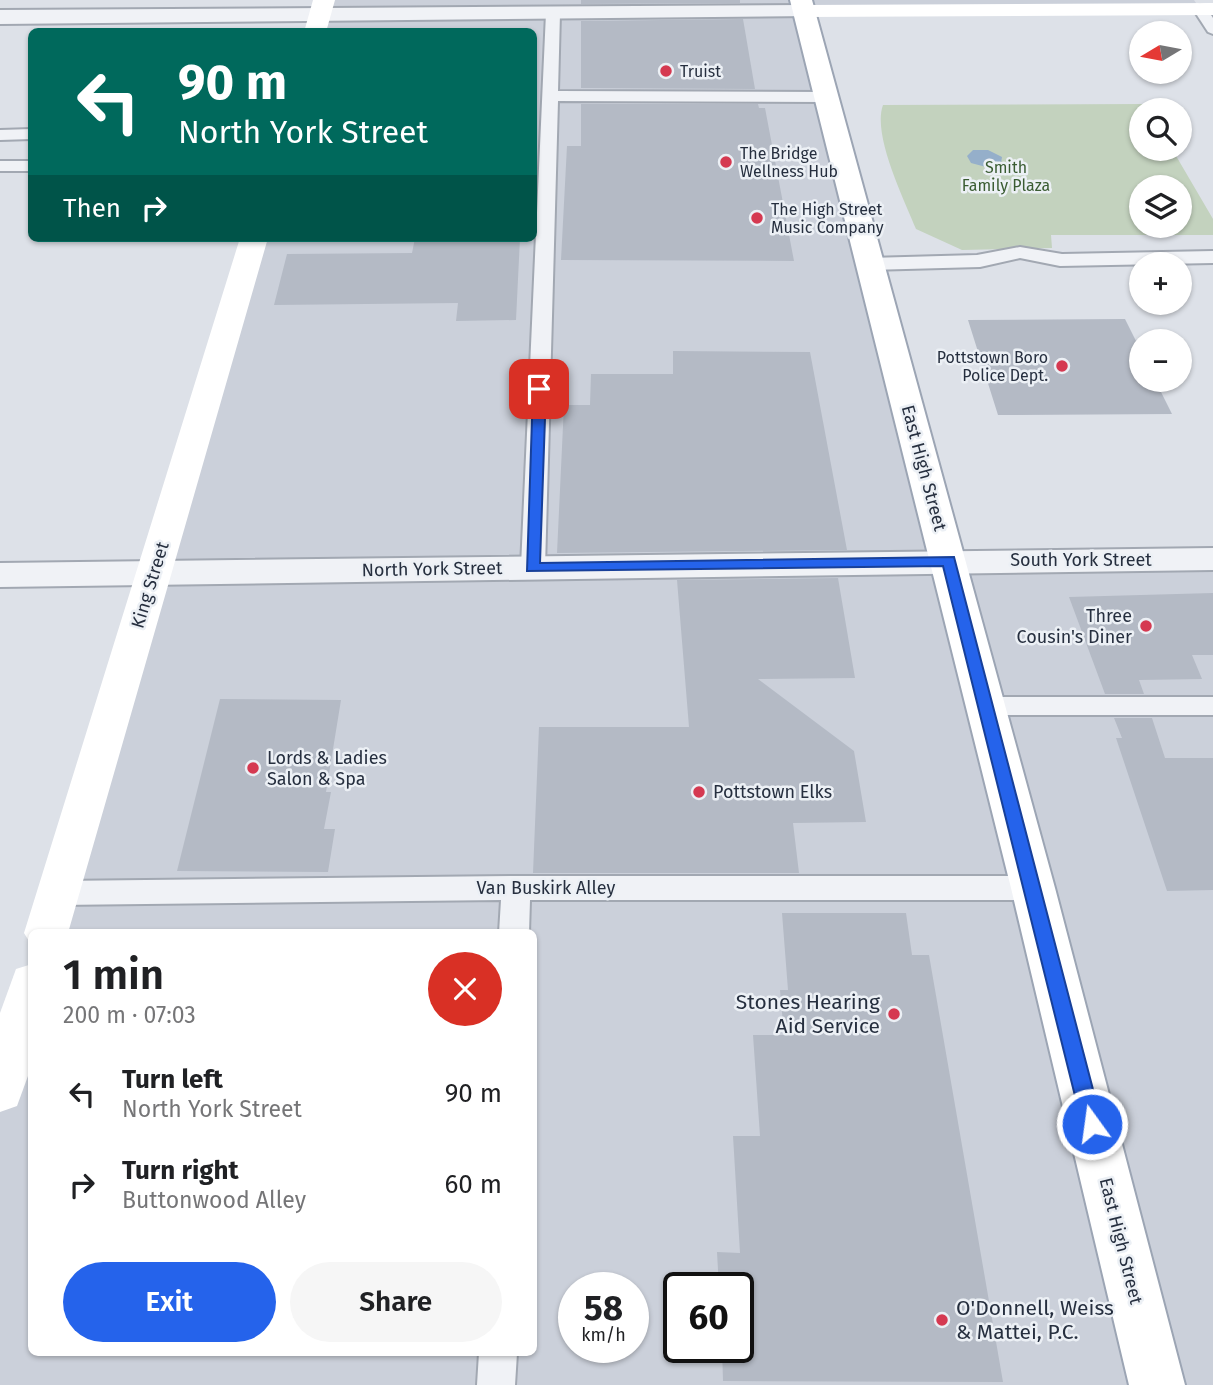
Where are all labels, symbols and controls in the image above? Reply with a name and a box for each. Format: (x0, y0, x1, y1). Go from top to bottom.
north arrow (1129, 21, 1192, 84)
map controls (1129, 21, 1192, 392)
text: 90 m (178, 53, 287, 112)
icon: left (63, 56, 154, 147)
place label: Truist (680, 62, 721, 81)
marker: Truist (658, 63, 674, 79)
button: search (1129, 98, 1192, 161)
text: North York Street (178, 113, 428, 151)
place label: The Bridge Wellness Hub (740, 144, 838, 181)
marker: The Bridge Wellness Hub (718, 154, 734, 170)
park label: Smith Family Plaza (962, 158, 1050, 195)
button: layers (1129, 175, 1192, 238)
icon: right (135, 189, 173, 227)
text: Then (63, 193, 121, 224)
place label: The High Street Music Company (771, 200, 884, 237)
marker: The High Street Music Company (749, 210, 765, 226)
button: + (1129, 252, 1192, 315)
button: − (1129, 329, 1192, 392)
place label: Pottstown Boro Police Dept. (937, 348, 1048, 385)
marker: Pottstown Boro Police Dept. (1054, 358, 1070, 374)
pin (509, 359, 569, 419)
icon: arrive (520, 370, 558, 408)
street label: East High Street (897, 403, 952, 534)
street label: King Street (126, 539, 174, 631)
street label: South York Street (1010, 549, 1152, 571)
street label: North York Street (361, 557, 503, 581)
place label: Three Cousin's Diner (1017, 605, 1132, 648)
marker: Three Cousin's Diner (1138, 618, 1154, 634)
place label: Lords & Ladies Salon & Spa (267, 747, 387, 790)
marker: Lords & Ladies Salon & Spa (245, 760, 261, 776)
place label: Pottstown Elks (713, 781, 832, 803)
marker: Pottstown Elks (691, 784, 707, 800)
street label: Van Buskirk Alley (477, 877, 616, 899)
text: 1 min (63, 950, 164, 1000)
button: close (428, 952, 502, 1026)
place label: Stones Hearing Aid Service (736, 989, 880, 1039)
text: 200 m · 07:03 (63, 1001, 196, 1029)
marker: Stones Hearing Aid Service (886, 1006, 902, 1022)
text: Turn left (122, 1064, 223, 1095)
icon: left (63, 1075, 101, 1113)
text: 90 m (445, 1078, 502, 1109)
position arrow (1055, 1087, 1129, 1161)
text: North York Street (122, 1095, 302, 1123)
text: Turn right (122, 1155, 239, 1186)
icon: right (63, 1166, 101, 1204)
text: 60 m (444, 1169, 502, 1200)
street label: East High Street (1095, 1175, 1147, 1307)
text: Buttonwood Alley (122, 1186, 306, 1214)
button: Exit (63, 1262, 276, 1342)
button: Share (290, 1262, 502, 1342)
speed limit sign: 60 (663, 1272, 754, 1363)
text: 58 (584, 1287, 623, 1329)
place label: O'Donnell, Weiss & Mattei, P.C. (956, 1295, 1114, 1345)
marker: O'Donnell, Weiss & Mattei, P.C. (934, 1312, 950, 1328)
text: km/h (581, 1324, 626, 1346)

